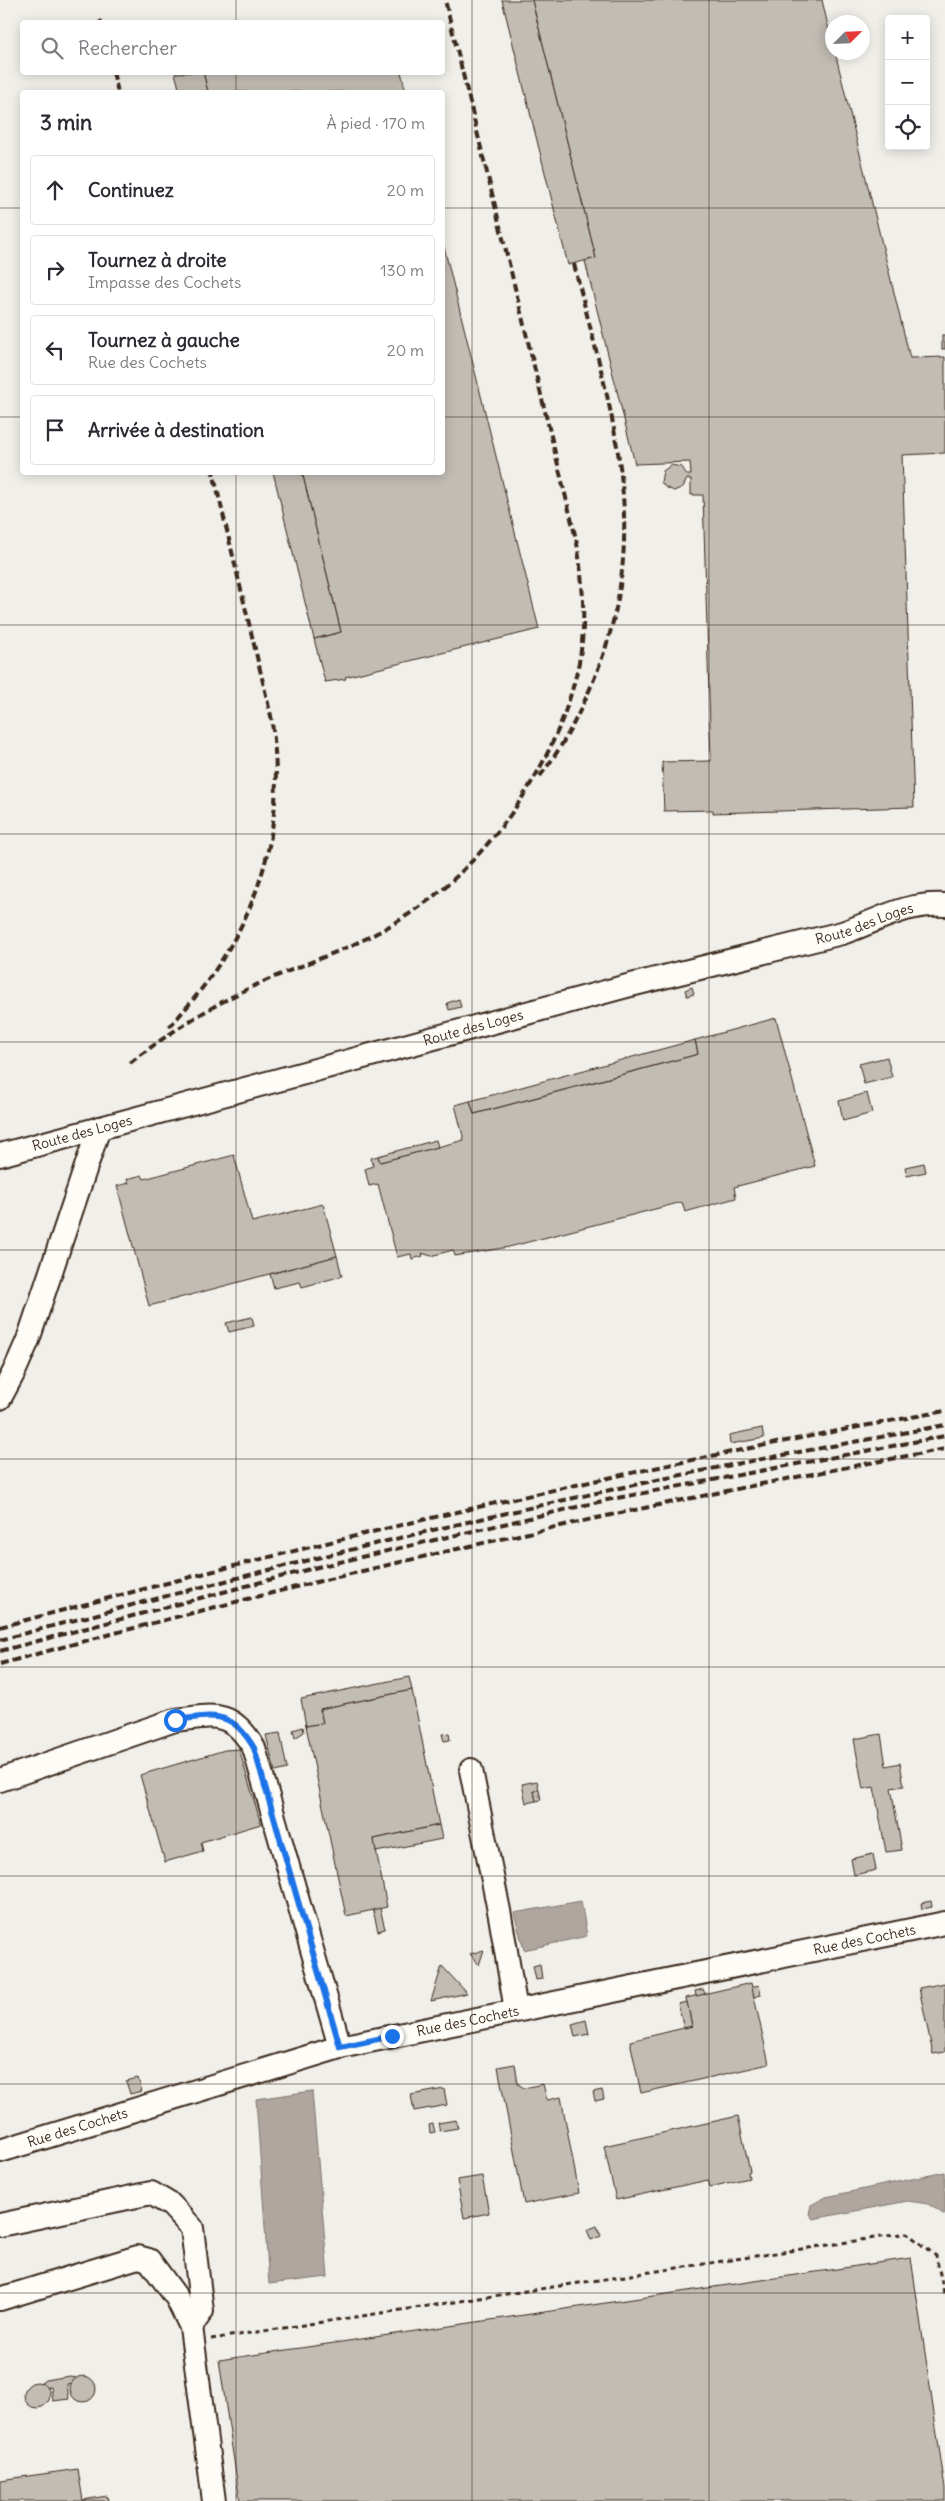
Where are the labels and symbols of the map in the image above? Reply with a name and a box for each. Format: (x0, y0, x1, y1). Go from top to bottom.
north arrow (825, 15, 870, 60)
street label: Route des Loges (813, 899, 915, 948)
street label: Route des Loges (421, 1005, 525, 1050)
street label: Route des Loges (30, 1111, 134, 1155)
route start (164, 1709, 187, 1732)
street label: Rue des Cochets (812, 1920, 917, 1959)
street label: Rue des Cochets (415, 2002, 521, 2040)
route end (381, 2025, 404, 2048)
street label: Rue des Cochets (25, 2103, 130, 2151)

